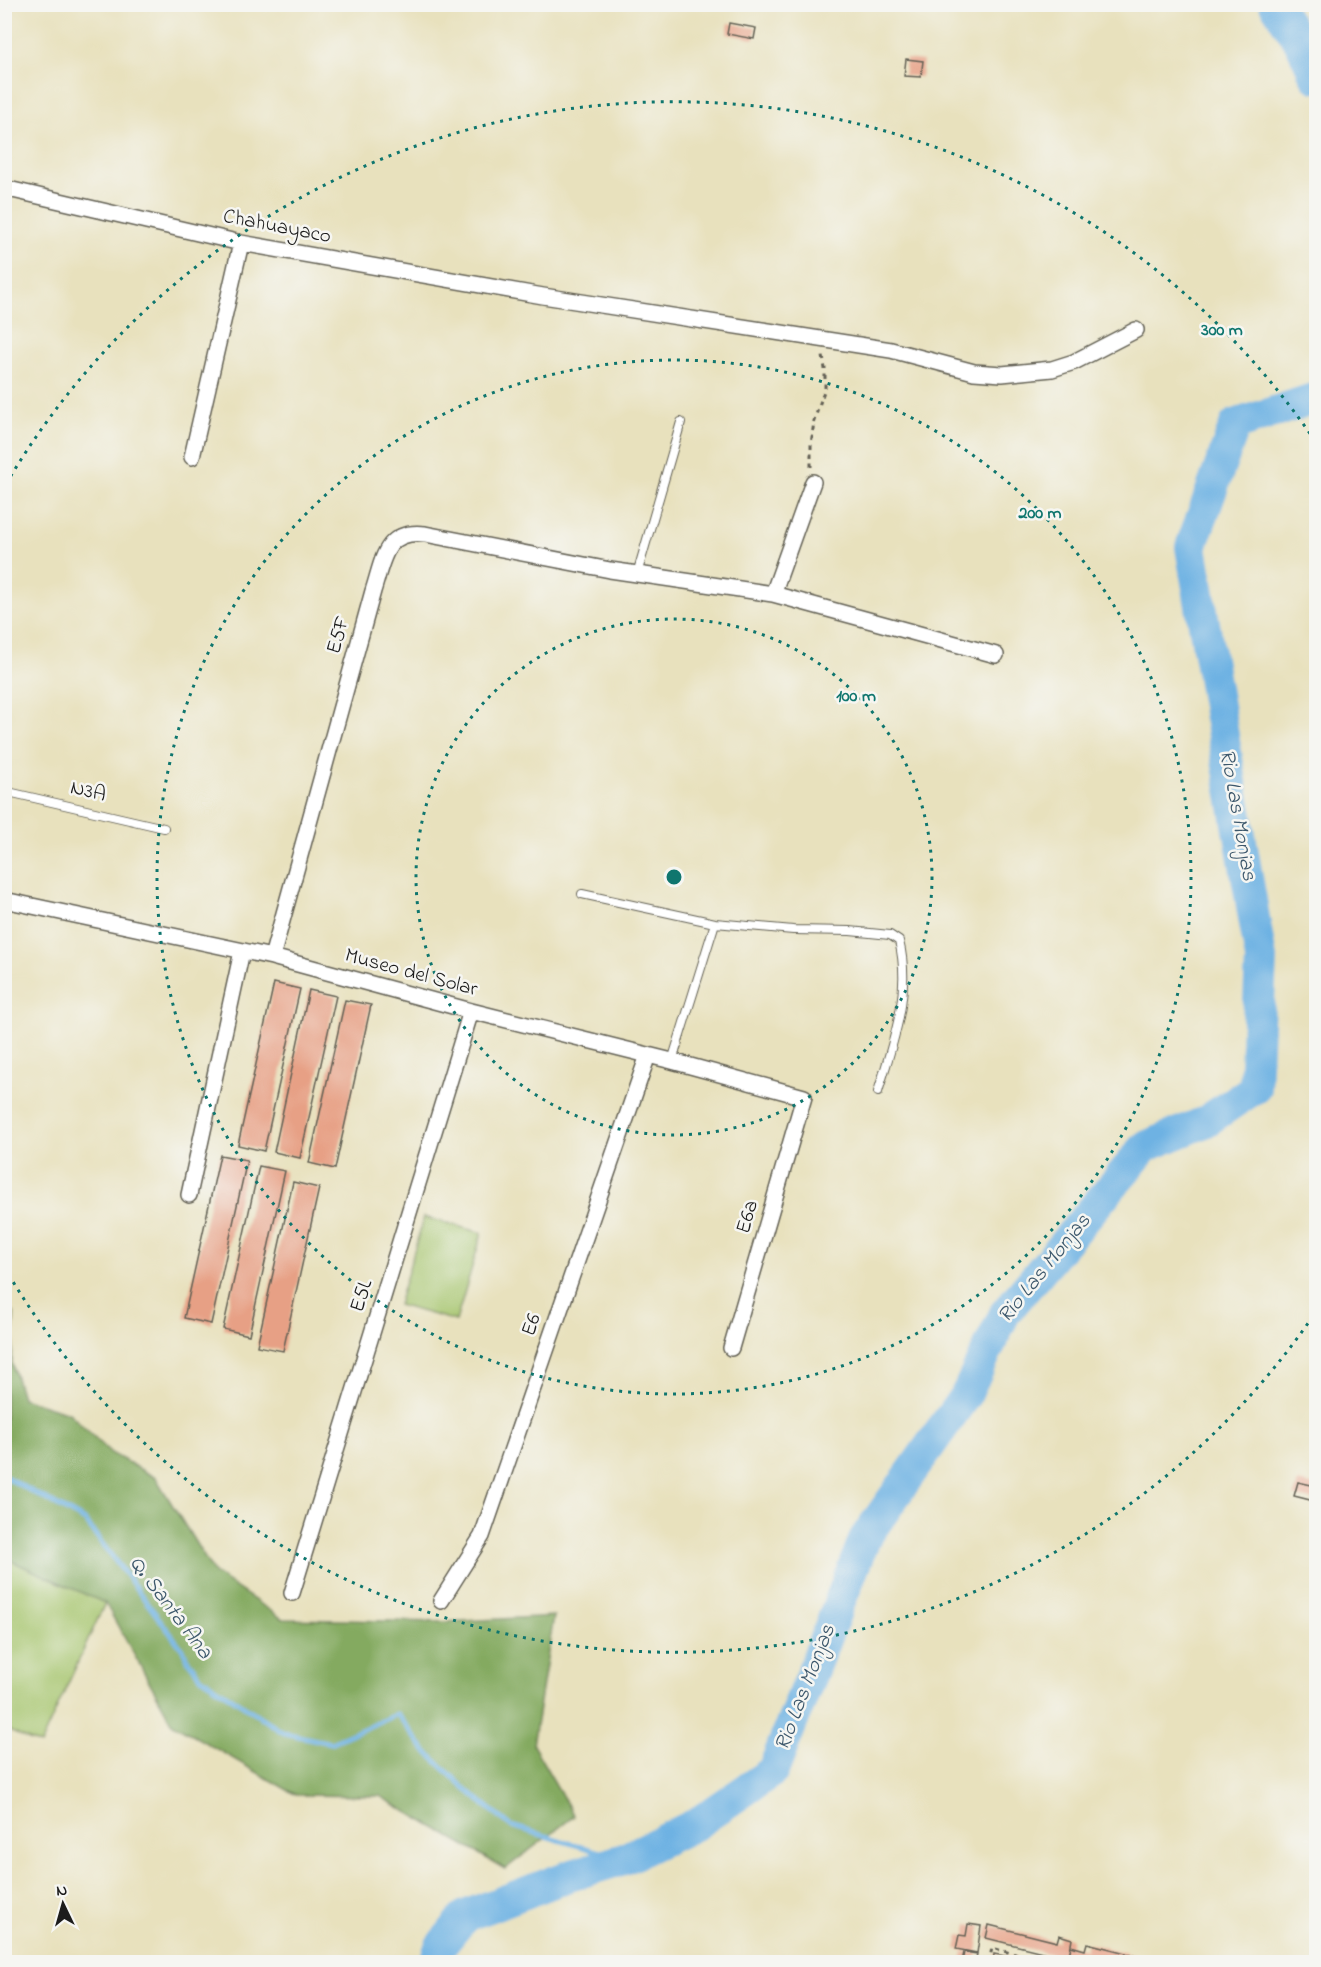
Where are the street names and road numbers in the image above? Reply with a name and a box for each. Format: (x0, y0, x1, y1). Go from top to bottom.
street label: Chahuayaco (220, 202, 334, 254)
street label: E5F (320, 612, 359, 657)
street label: N3A (67, 773, 109, 811)
street label: Museo del Solar (341, 941, 481, 1005)
street label: E6a (729, 1197, 767, 1237)
street label: E5L (343, 1276, 381, 1316)
street label: E6 (514, 1310, 550, 1340)

